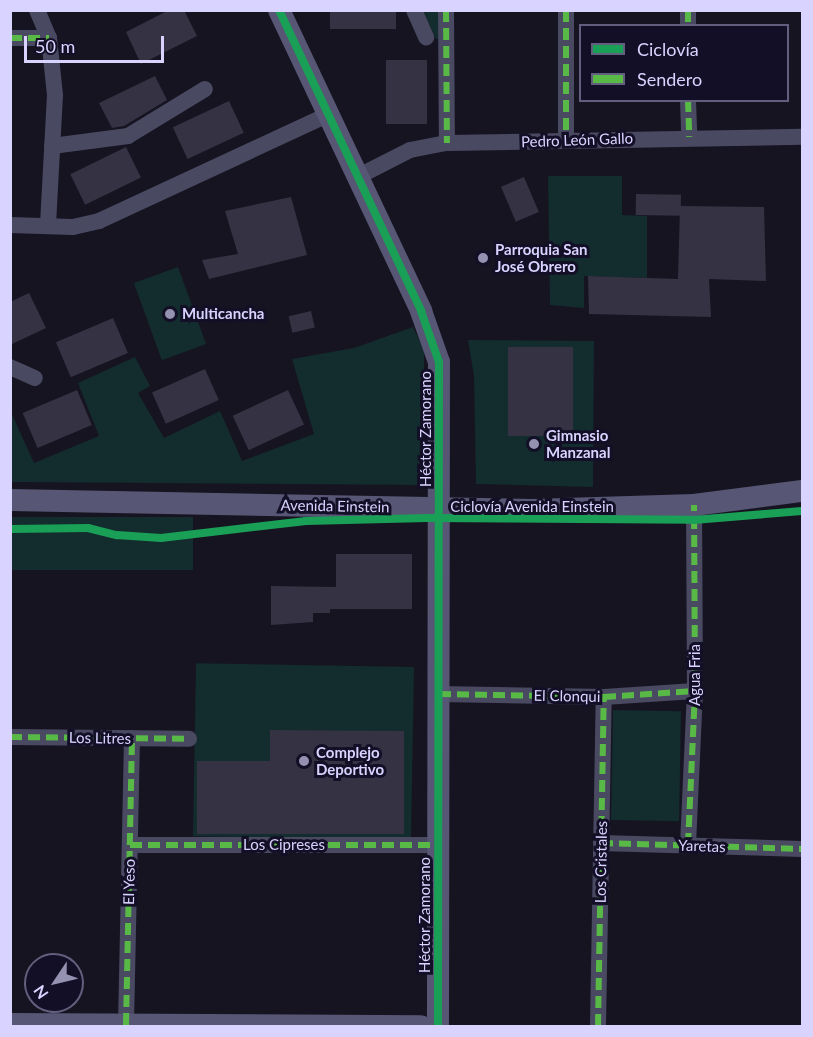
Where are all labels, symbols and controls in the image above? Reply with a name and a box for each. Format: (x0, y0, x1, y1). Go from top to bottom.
scale bar (27, 24, 166, 62)
legend (579, 24, 789, 102)
text: 50 m (35, 35, 75, 57)
text: Ciclovía (637, 38, 699, 60)
text: Sendero (637, 68, 702, 90)
street label: Pedro León Gallo (521, 129, 633, 151)
place label: Parroquia San José Obrero (495, 240, 587, 275)
marker: Parroquia San José Obrero (476, 251, 490, 265)
place label: Multicancha (182, 305, 264, 323)
marker: Multicancha (163, 307, 177, 321)
street label: Héctor Zamorano (417, 371, 435, 487)
place label: Gimnasio Manzanal (546, 426, 610, 461)
marker: Gimnasio Manzanal (527, 437, 541, 451)
street label: Avenida Einstein (280, 496, 390, 516)
street label: Ciclovía Avenida Einstein (450, 498, 614, 516)
street label: Agua Fria (686, 644, 704, 706)
street label: El Clonqui (533, 686, 601, 706)
street label: Los Litres (69, 728, 131, 748)
place label: Complejo Deportivo (316, 743, 384, 778)
marker: Complejo Deportivo (297, 754, 311, 768)
street label: Los Cristales (591, 821, 611, 903)
street label: Los Cipreses (243, 836, 325, 854)
street label: Yaretas (678, 836, 726, 856)
street label: Héctor Zamorano (416, 857, 434, 973)
street label: El Yeso (120, 859, 138, 905)
north arrow (24, 953, 84, 1013)
text: N (29, 982, 52, 1003)

